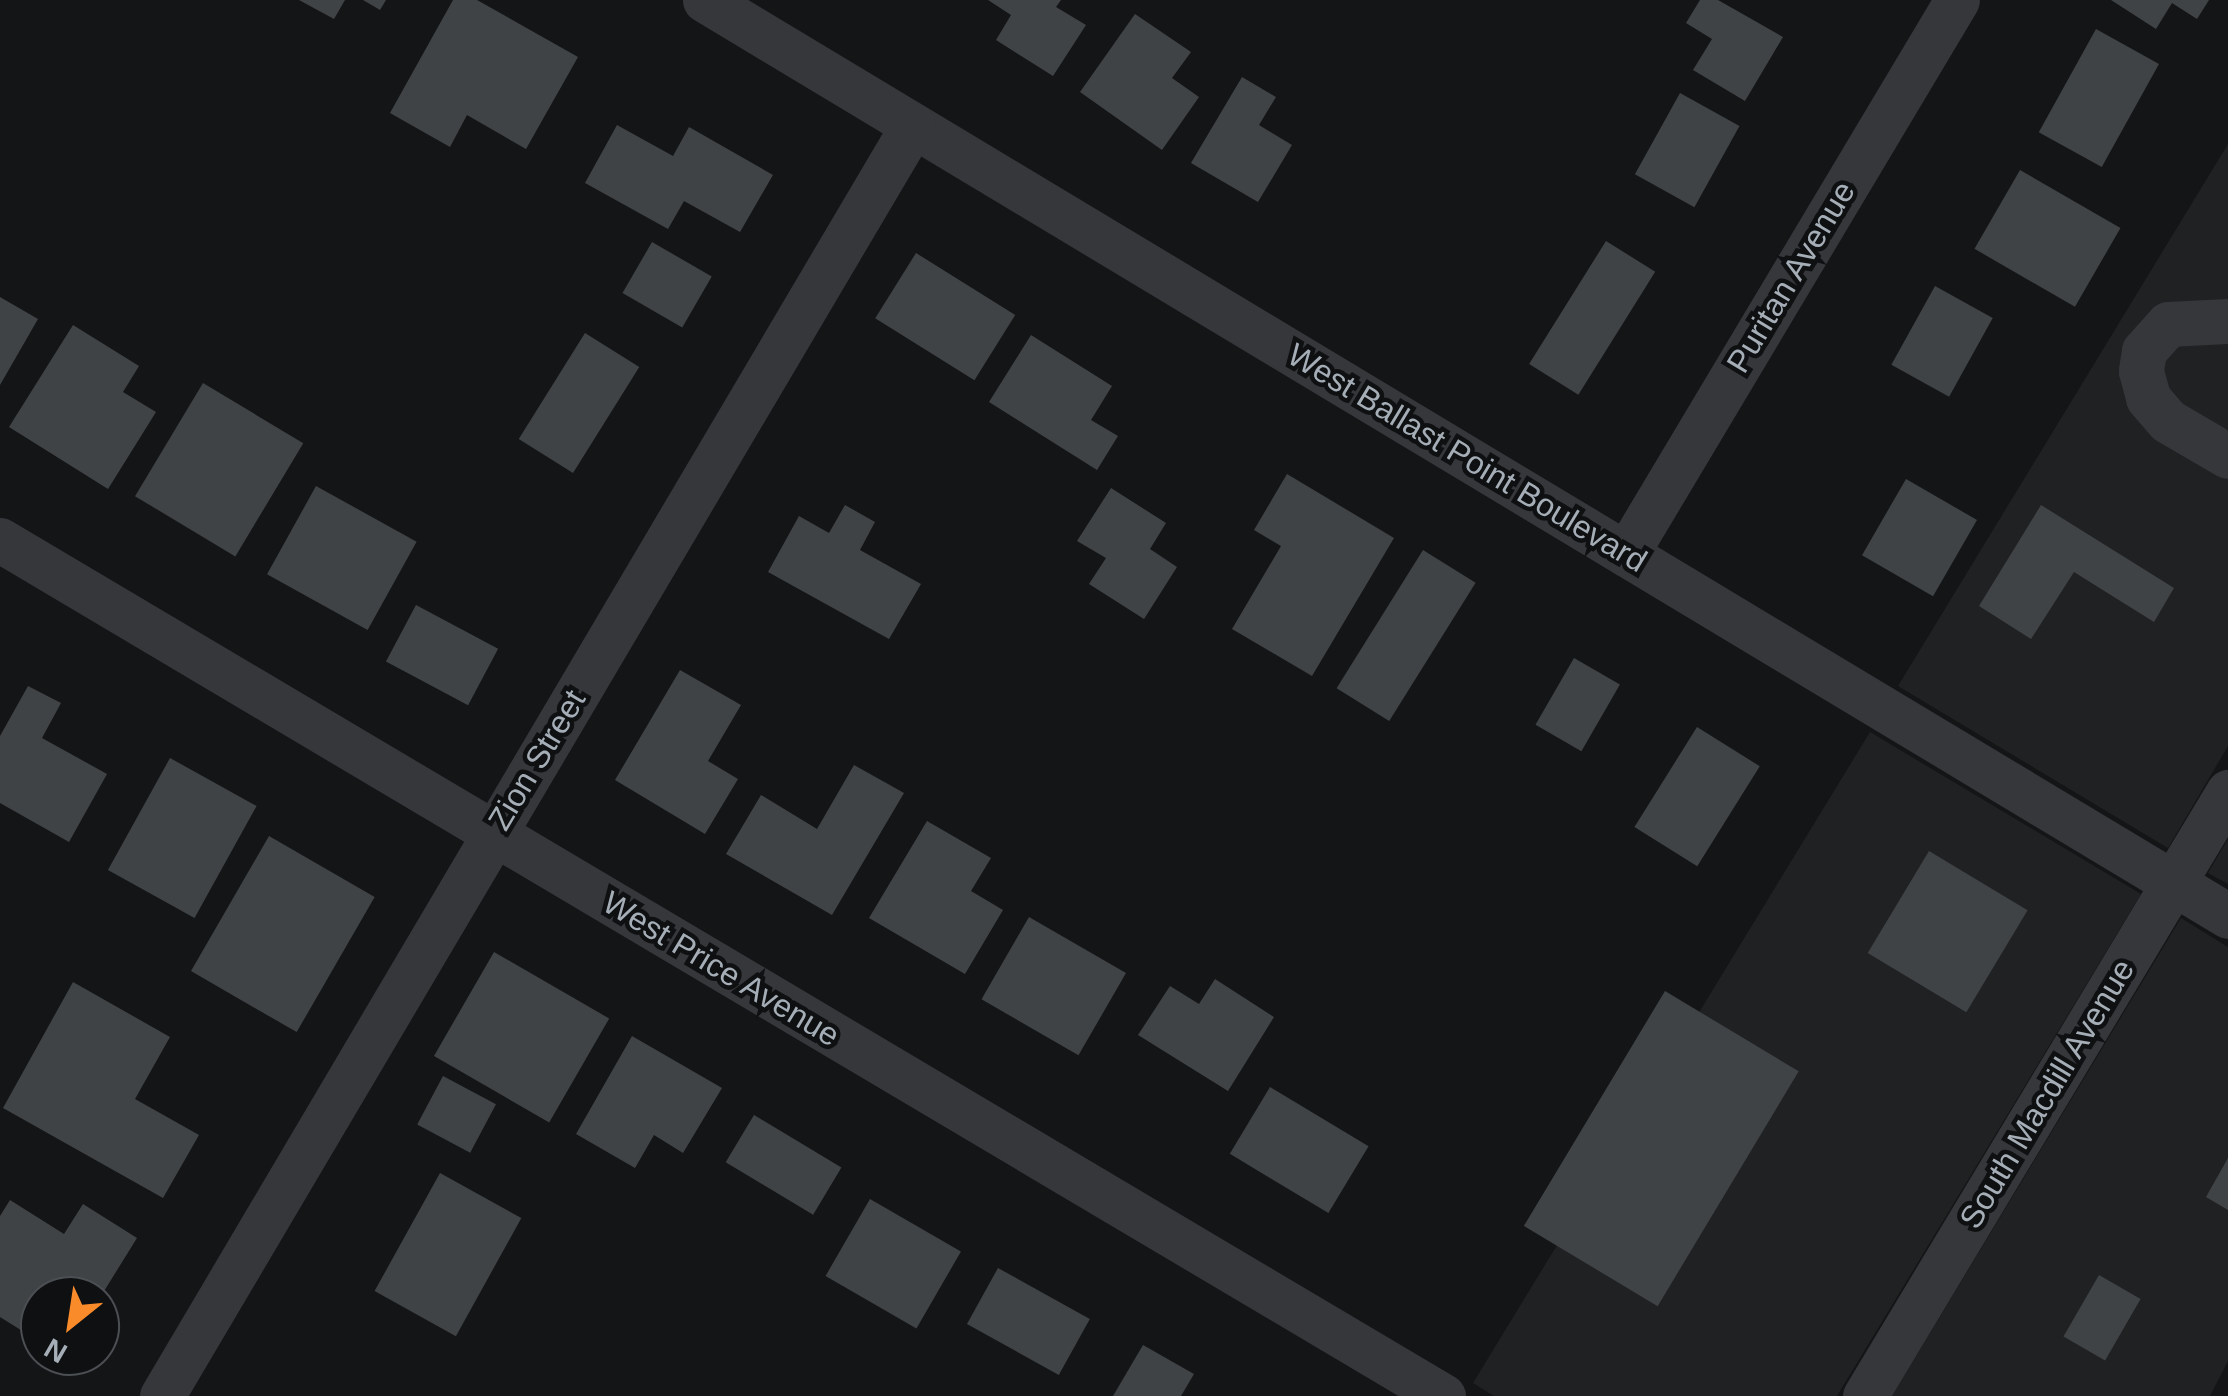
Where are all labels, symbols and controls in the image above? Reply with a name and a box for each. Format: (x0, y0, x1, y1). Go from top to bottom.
street label: Puritan Avenue (1718, 174, 1864, 380)
street label: West Ballast Point Boulevard (1281, 335, 1653, 581)
street label: Zion Street (480, 683, 594, 837)
street label: West Price Avenue (595, 883, 847, 1055)
street label: South Macdill Avenue (1951, 952, 2143, 1236)
north arrow (20, 1276, 120, 1376)
text: N (39, 1332, 72, 1369)

